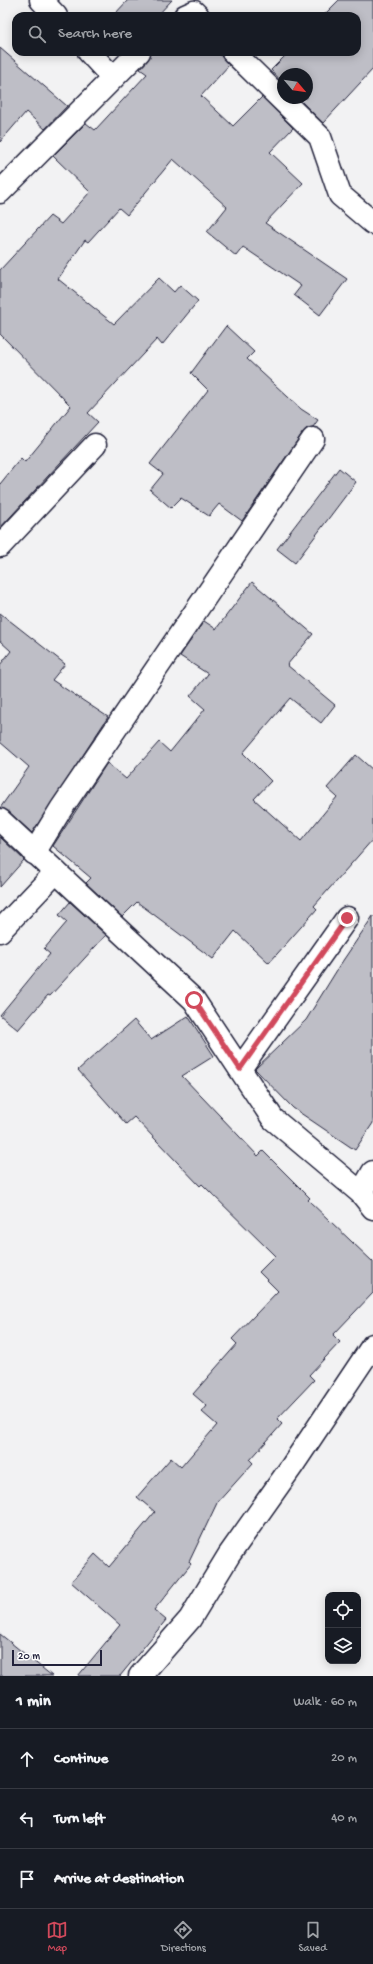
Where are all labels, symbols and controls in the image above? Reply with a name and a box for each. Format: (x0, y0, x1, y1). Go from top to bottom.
search box (12, 12, 361, 56)
icon: search (26, 23, 48, 45)
text: Search here (58, 25, 132, 43)
north arrow (277, 68, 313, 104)
route end (338, 909, 356, 927)
route start (185, 991, 203, 1009)
map controls (325, 1592, 361, 1664)
button: locate (325, 1592, 361, 1628)
button: layers (325, 1628, 361, 1664)
scale bar (12, 1648, 102, 1667)
text: 20 m (18, 1651, 40, 1663)
text: 1 min (16, 1692, 51, 1712)
text: Walk · 60 m (294, 1695, 357, 1710)
icon: ahead (16, 1748, 38, 1770)
text: Continue (54, 1750, 108, 1768)
text: 20 m (331, 1751, 357, 1766)
icon: left (16, 1808, 38, 1830)
text: Turn left (54, 1810, 105, 1828)
text: 40 m (331, 1811, 357, 1826)
icon: arrive (16, 1868, 38, 1890)
text: Arrive at destination (54, 1870, 184, 1888)
tab: Map (46, 1919, 68, 1955)
tab: Directions (161, 1919, 206, 1955)
tab: Saved (298, 1919, 327, 1955)

